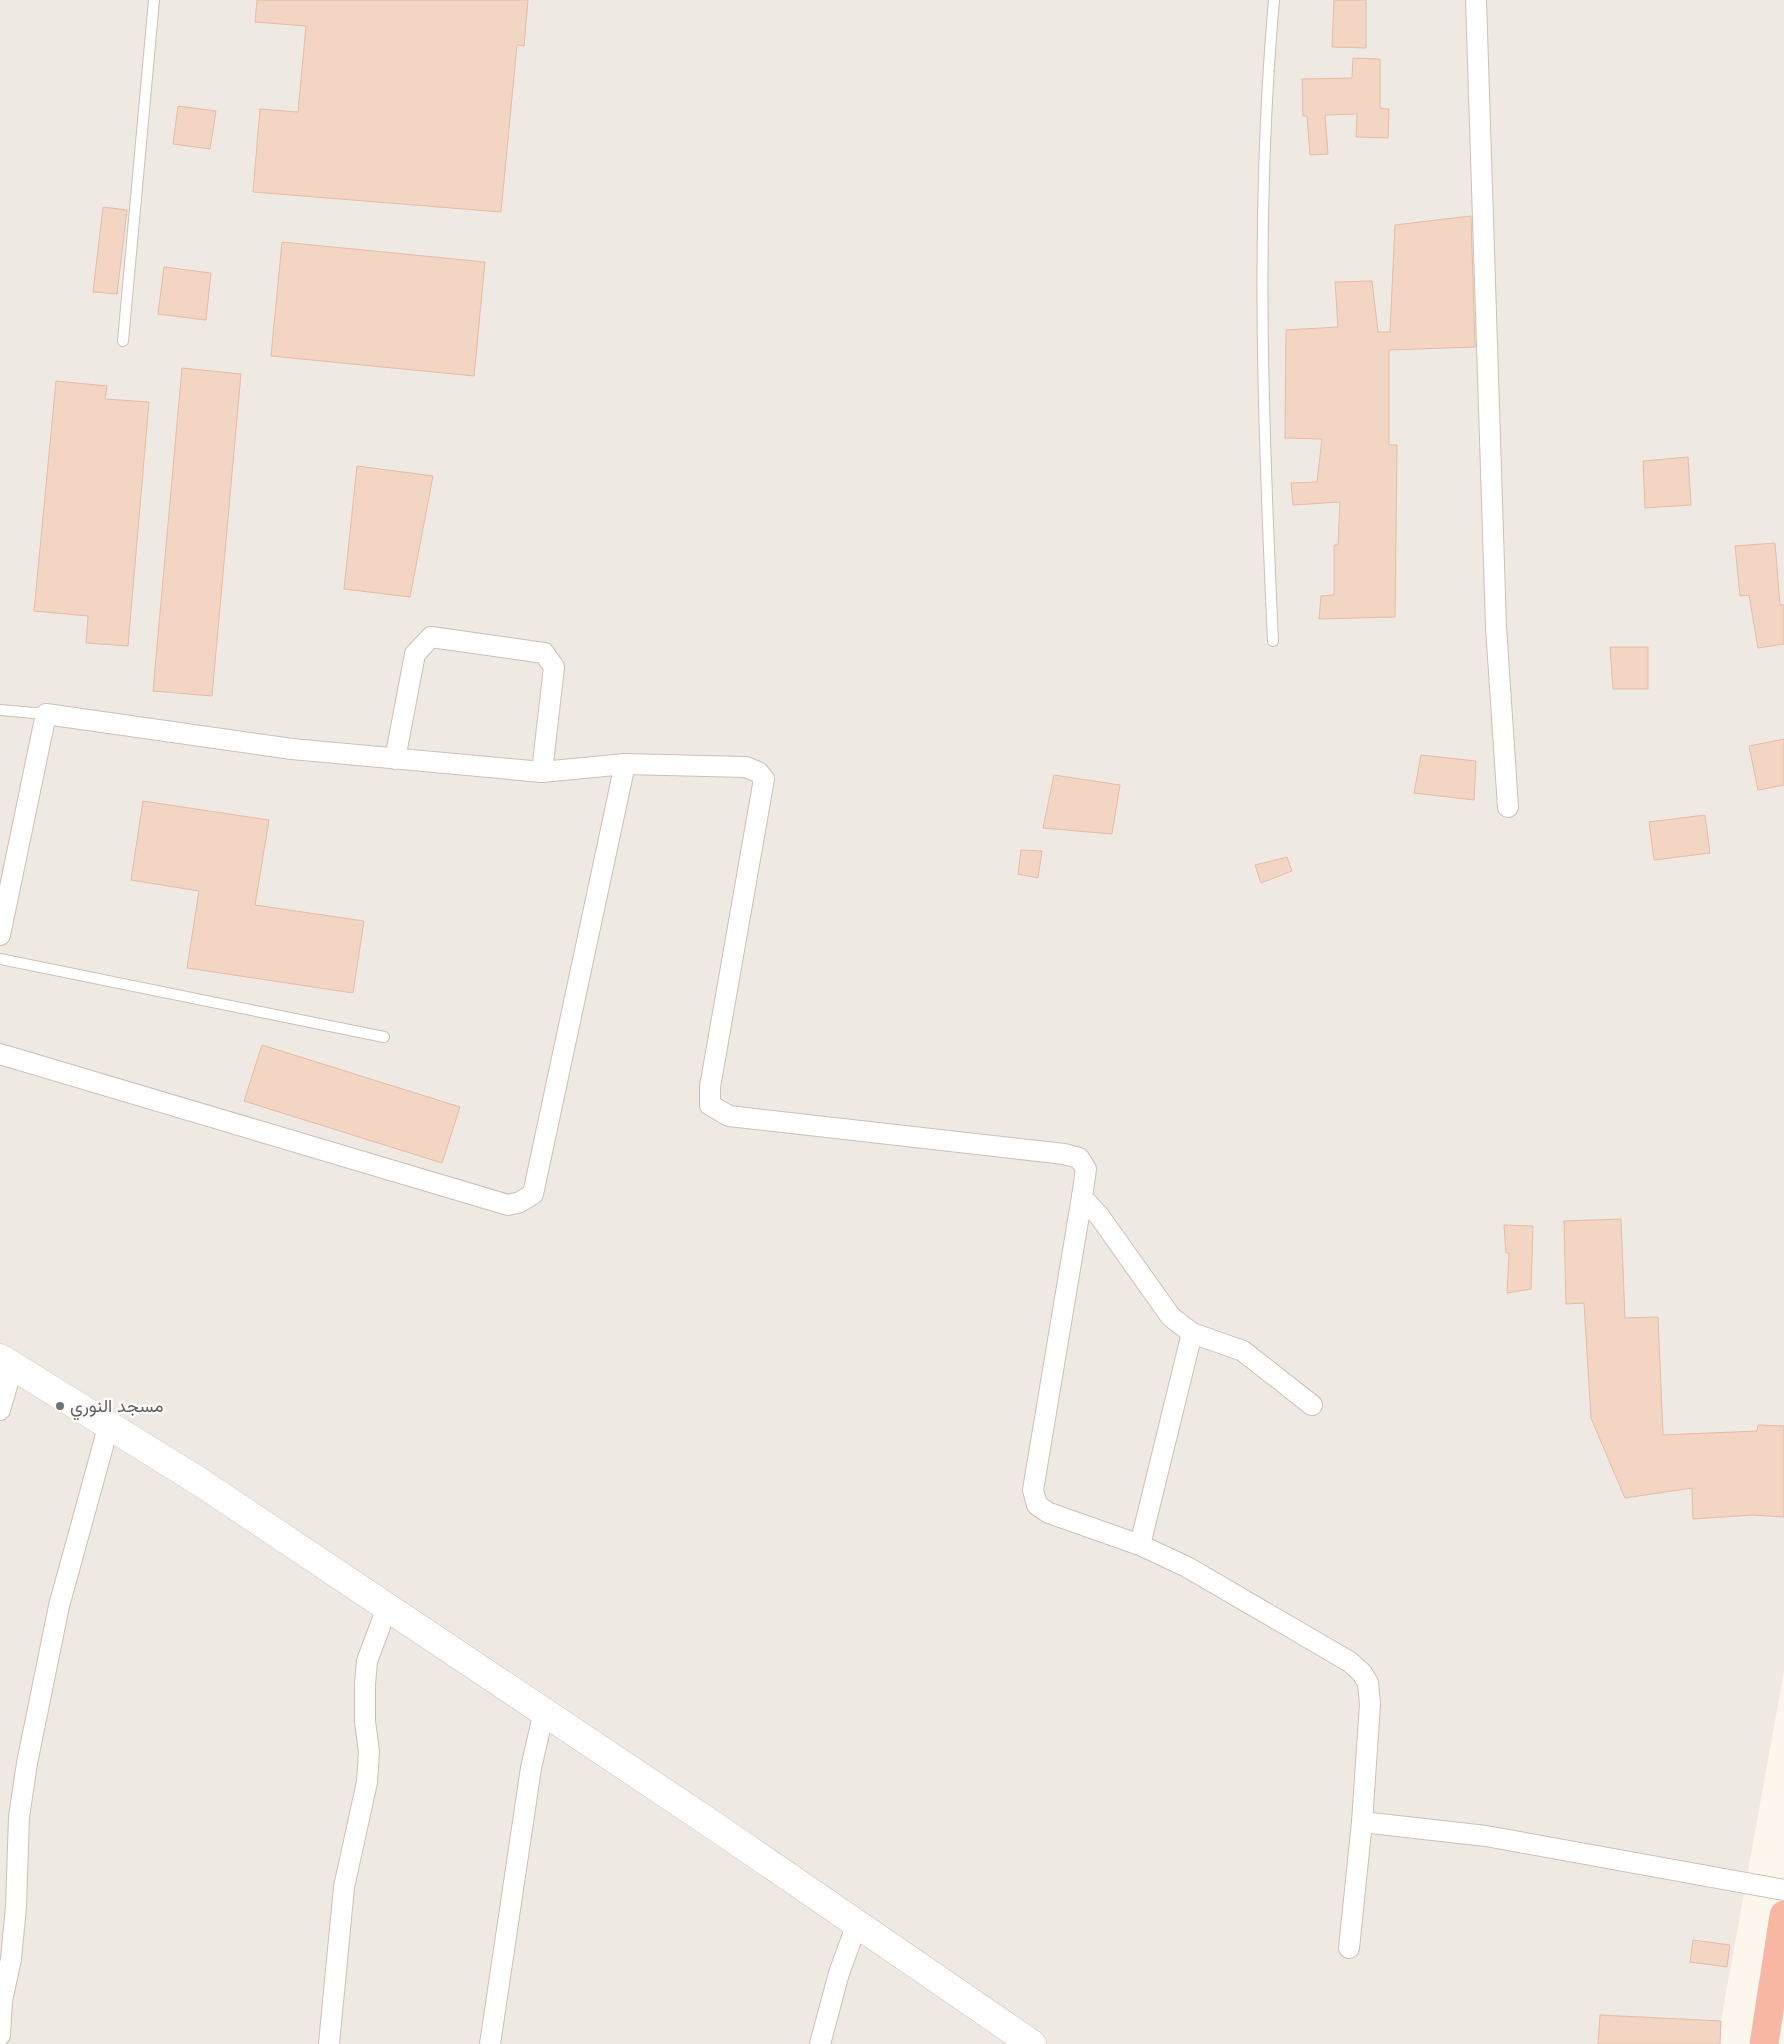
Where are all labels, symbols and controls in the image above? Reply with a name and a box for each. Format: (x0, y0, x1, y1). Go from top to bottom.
place label: مسجد النوري (70, 1395, 164, 1421)
marker: مسجد النوري (54, 1400, 66, 1412)

